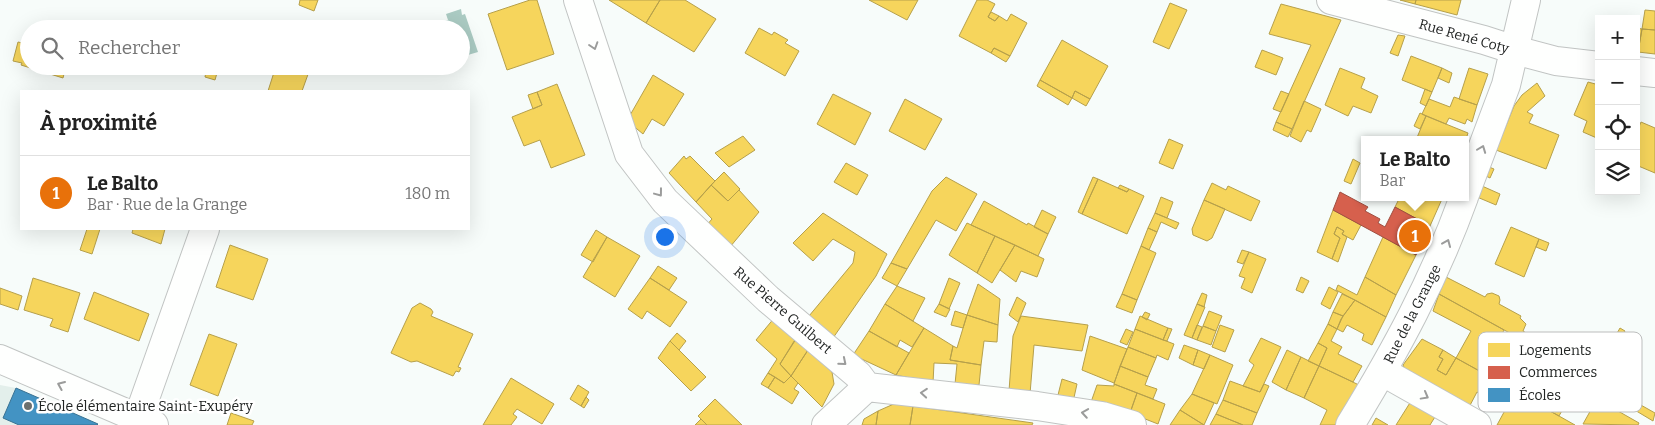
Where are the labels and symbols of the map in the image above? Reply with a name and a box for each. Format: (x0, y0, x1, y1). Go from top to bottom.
street label: Rue René Coty (1417, 15, 1511, 58)
one-way arrow (588, 42, 598, 50)
one-way arrow (1476, 145, 1486, 153)
one-way arrow (653, 187, 661, 196)
pin: 1 (1399, 217, 1431, 255)
your location (652, 224, 678, 250)
one-way arrow (1440, 239, 1451, 248)
street label: Rue de la Grange (1380, 262, 1445, 367)
street label: Rue Pierre Guilbert (730, 263, 835, 358)
legend (1478, 332, 1642, 412)
text: Logements (1519, 342, 1591, 359)
one-way arrow (837, 356, 846, 365)
text: Commerces (1519, 364, 1597, 381)
one-way arrow (57, 381, 66, 392)
text: Écoles (1519, 386, 1561, 404)
one-way arrow (920, 388, 928, 399)
one-way arrow (1420, 390, 1429, 400)
place label: École élémentaire Saint-Exupéry (38, 397, 253, 415)
marker: École élémentaire Saint-Exupéry (22, 400, 34, 412)
one-way arrow (1081, 409, 1089, 419)

